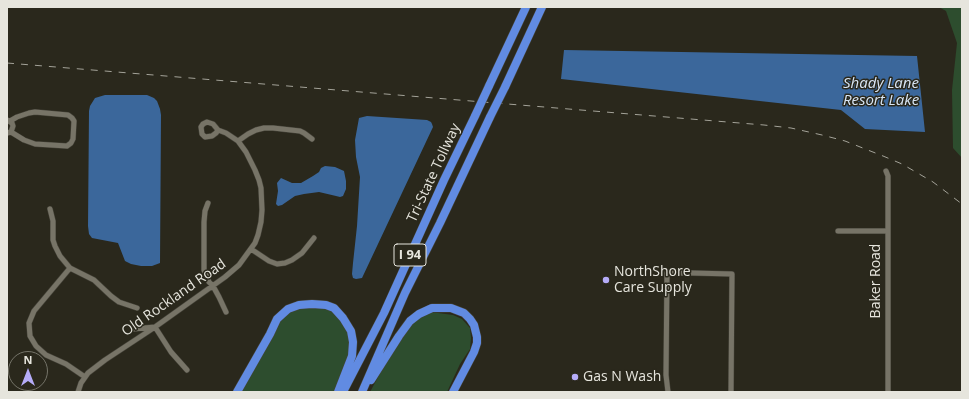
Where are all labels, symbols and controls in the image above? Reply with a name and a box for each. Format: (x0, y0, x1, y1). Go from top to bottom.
water label: Shady Lane Resort Lake (843, 75, 919, 110)
street label: Tri-State Tollway (404, 121, 464, 225)
road number: I 94 (394, 244, 426, 266)
street label: Baker Road (868, 244, 884, 318)
street label: Old Rockland Road (119, 256, 229, 340)
place label: NorthShore Care Supply (614, 264, 692, 296)
marker: NorthShore Care Supply (601, 275, 611, 285)
north arrow (8, 351, 48, 391)
text: N (24, 352, 32, 367)
place label: Gas N Wash (583, 369, 661, 385)
marker: Gas N Wash (570, 372, 580, 382)

